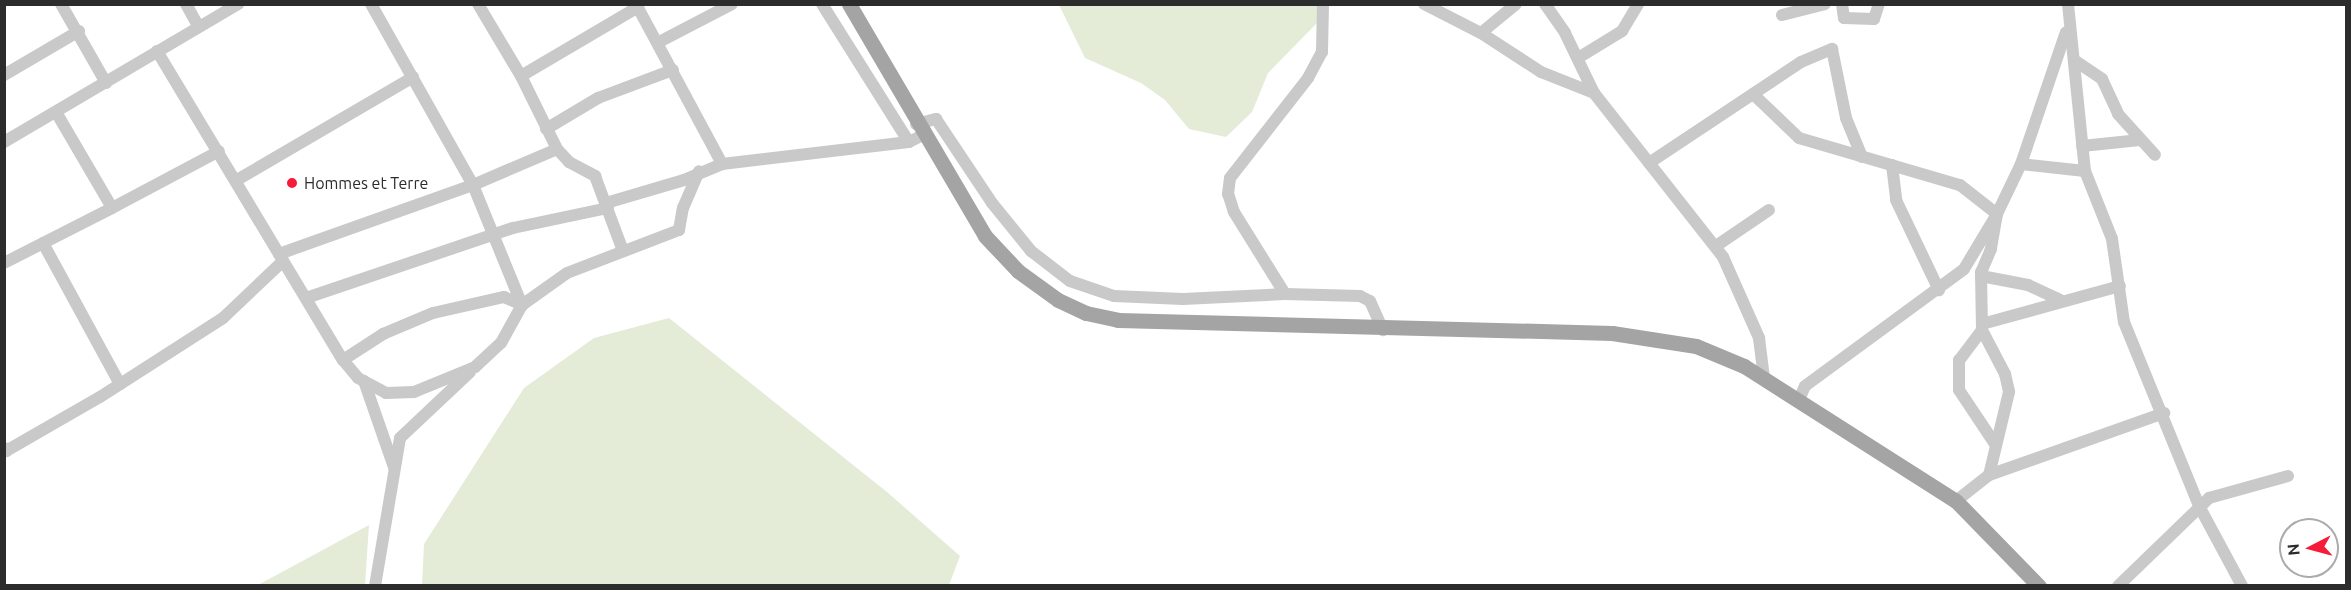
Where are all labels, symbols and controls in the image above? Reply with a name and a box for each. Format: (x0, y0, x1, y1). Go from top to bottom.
place label: Hommes et Terre (304, 173, 428, 193)
marker: Hommes et Terre (285, 176, 299, 190)
north arrow (2279, 518, 2339, 578)
text: N (2284, 543, 2303, 557)

